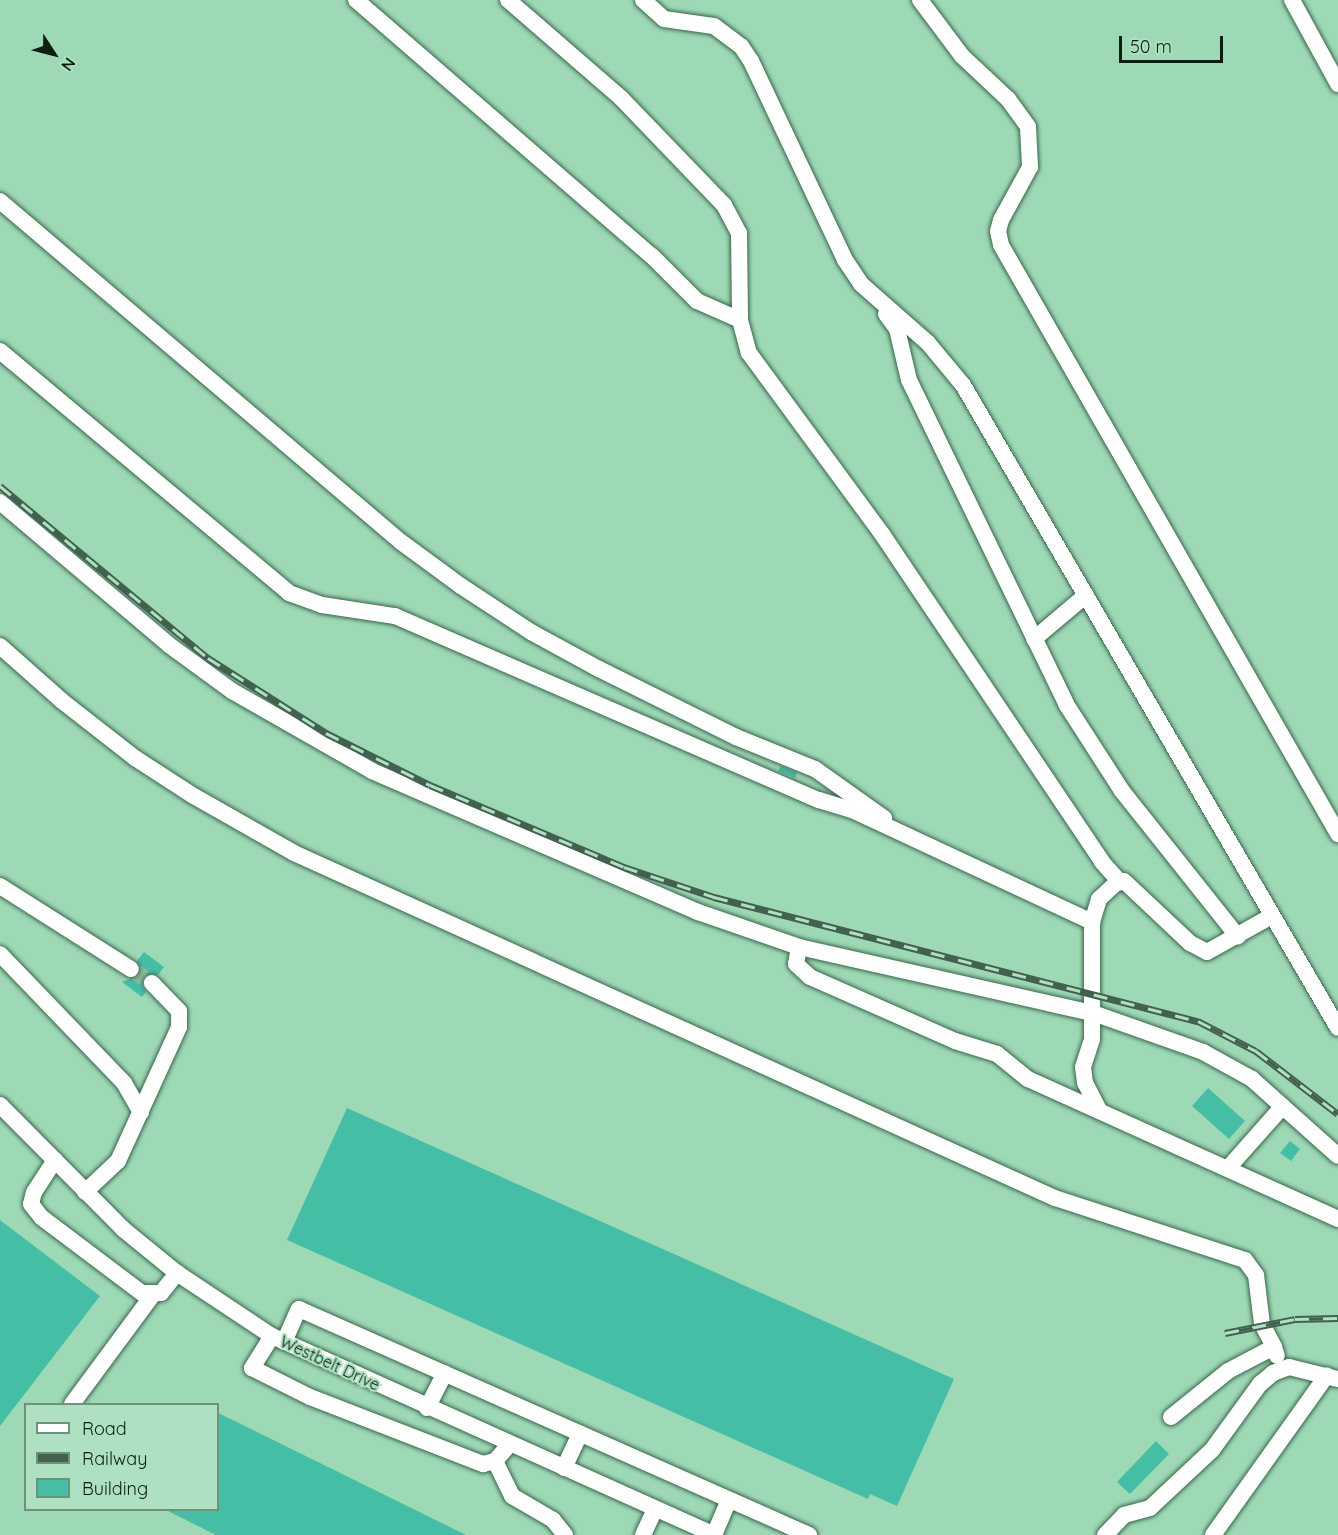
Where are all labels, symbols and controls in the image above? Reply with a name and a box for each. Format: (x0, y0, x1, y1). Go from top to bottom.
north arrow (24, 24, 84, 84)
scale bar (1122, 24, 1226, 62)
text: 50 m (1130, 35, 1172, 58)
text: N (57, 54, 80, 75)
street label: Westbelt Drive (277, 1332, 383, 1394)
legend (24, 1403, 219, 1511)
text: Road (82, 1417, 127, 1440)
text: Railway (82, 1447, 148, 1470)
text: Building (82, 1477, 148, 1500)

